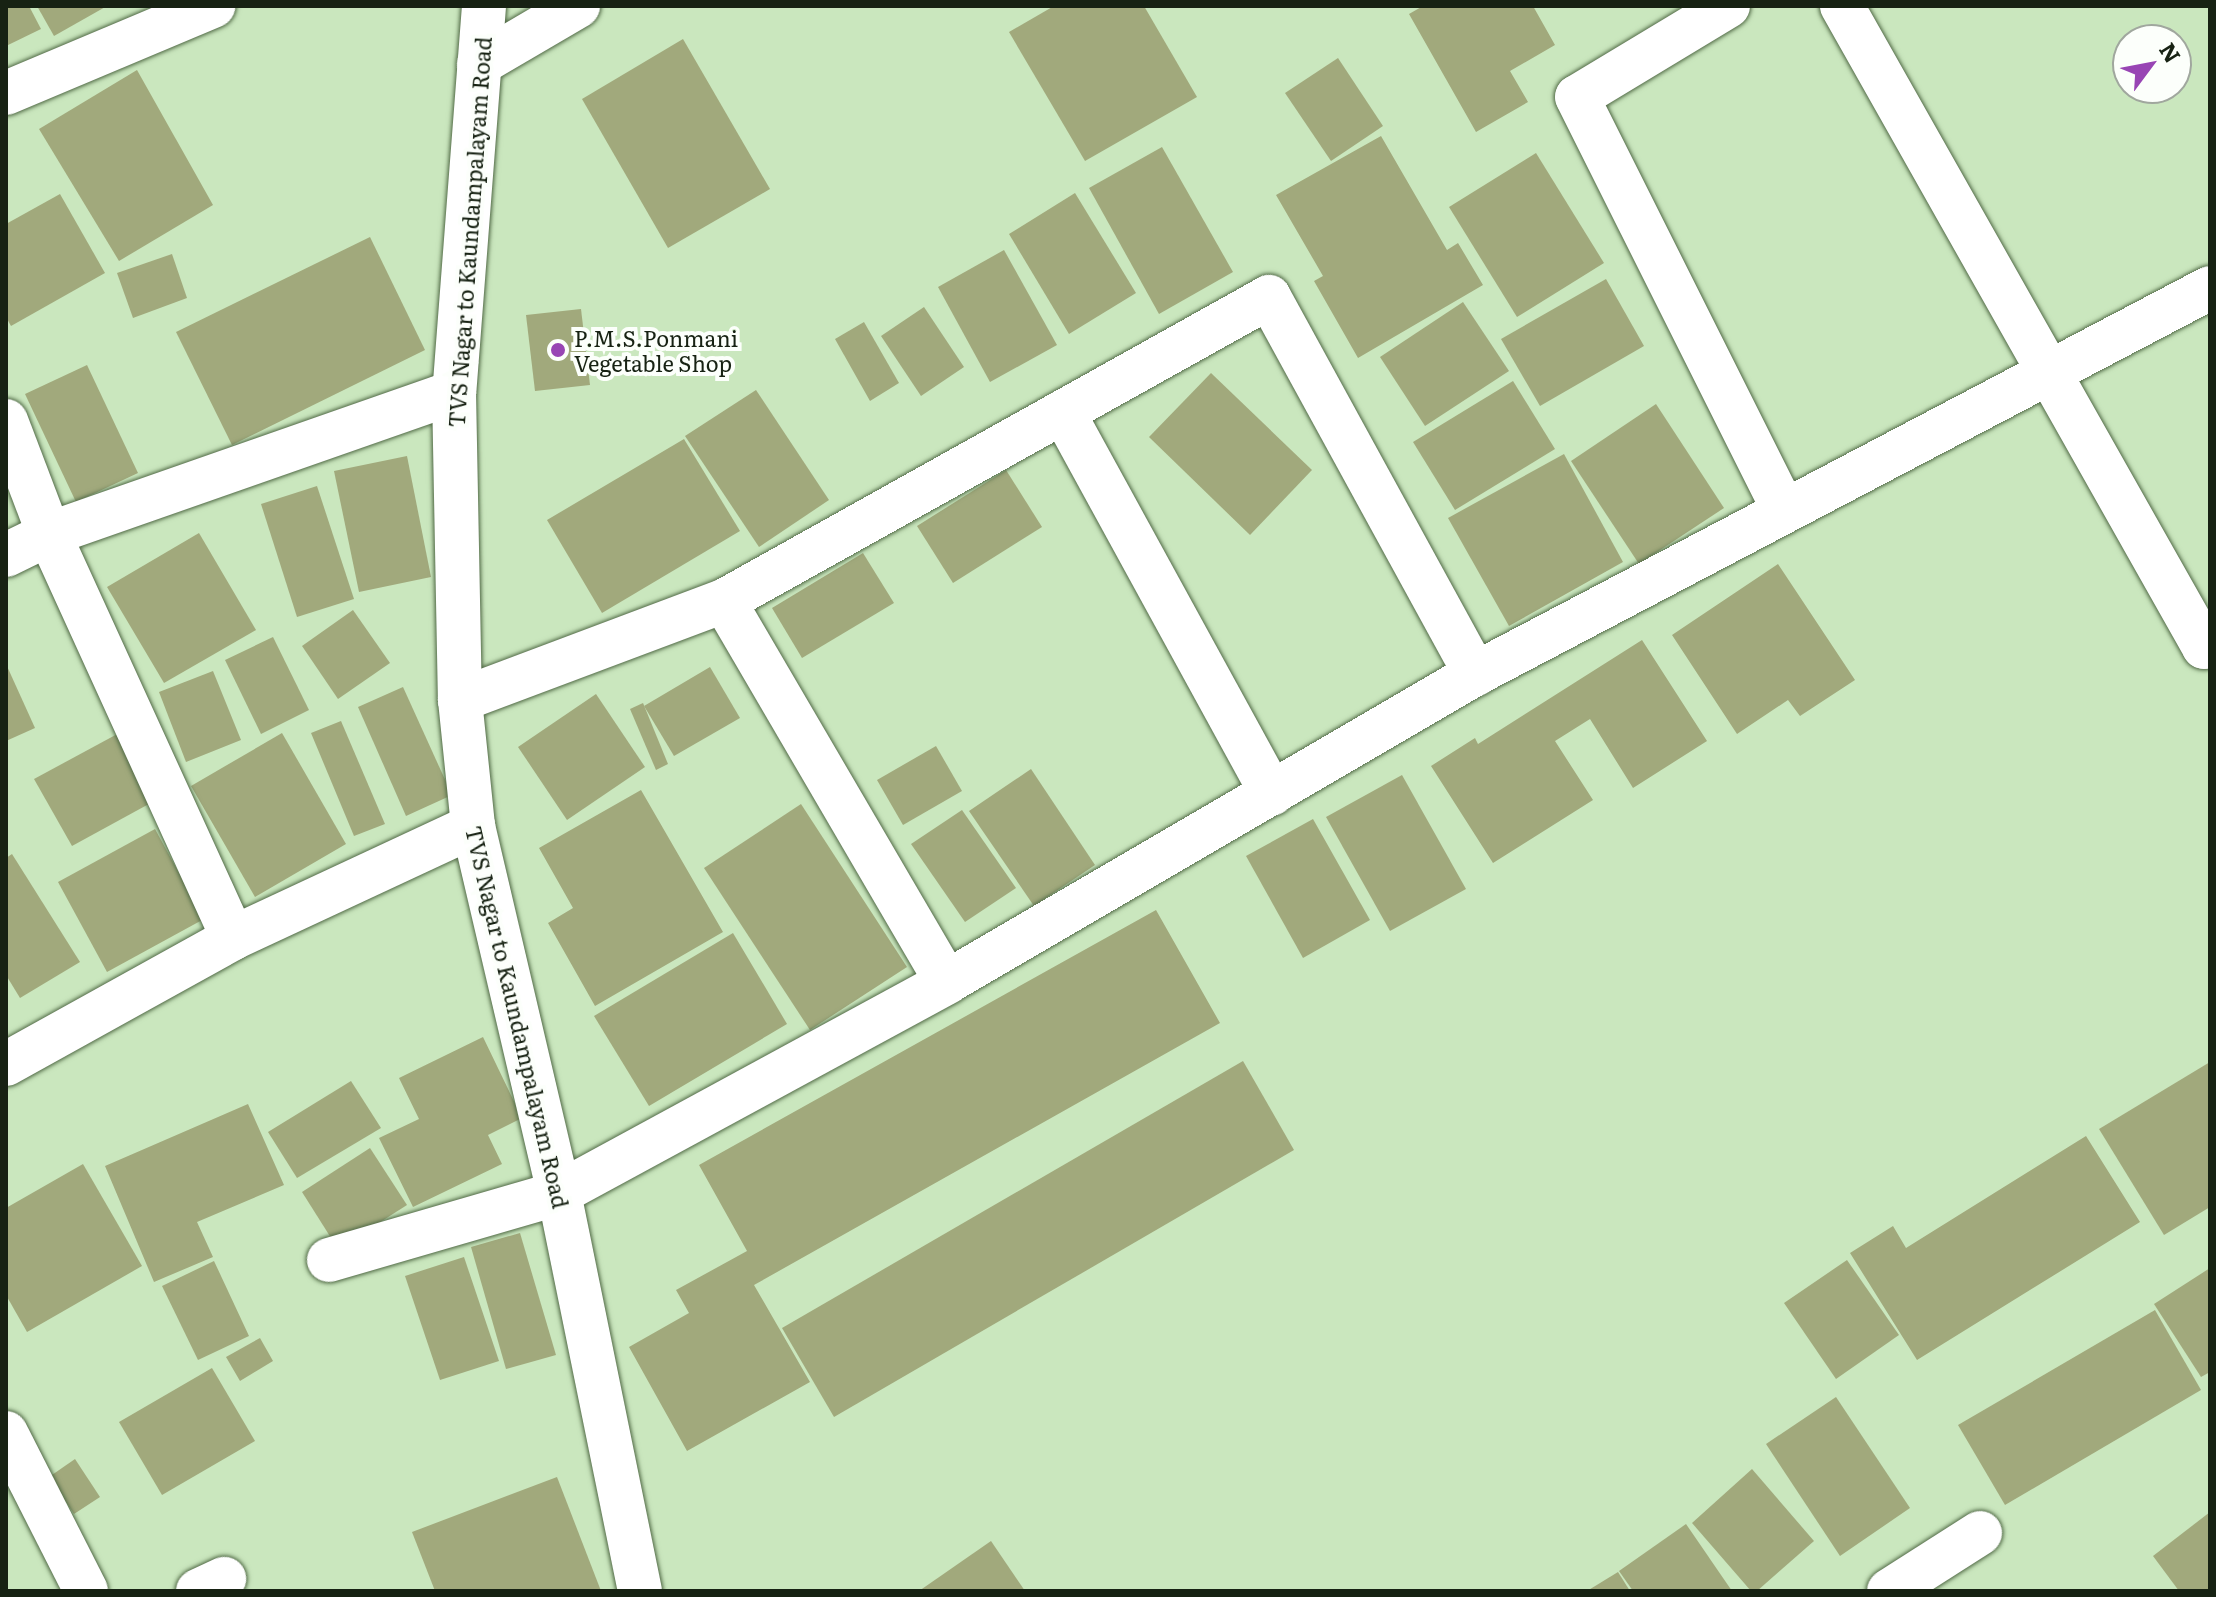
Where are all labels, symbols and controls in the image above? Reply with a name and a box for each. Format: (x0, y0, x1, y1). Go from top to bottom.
north arrow (2112, 24, 2192, 104)
street label: TVS Nagar to Kaundampalayam Road (442, 36, 496, 428)
text: N (2152, 36, 2190, 69)
place label: P.M.S.Ponmani Vegetable Shop (574, 324, 738, 376)
marker: P.M.S.Ponmani Vegetable Shop (549, 341, 567, 359)
street label: TVS Nagar to Kaundampalayam Road (461, 823, 575, 1211)

